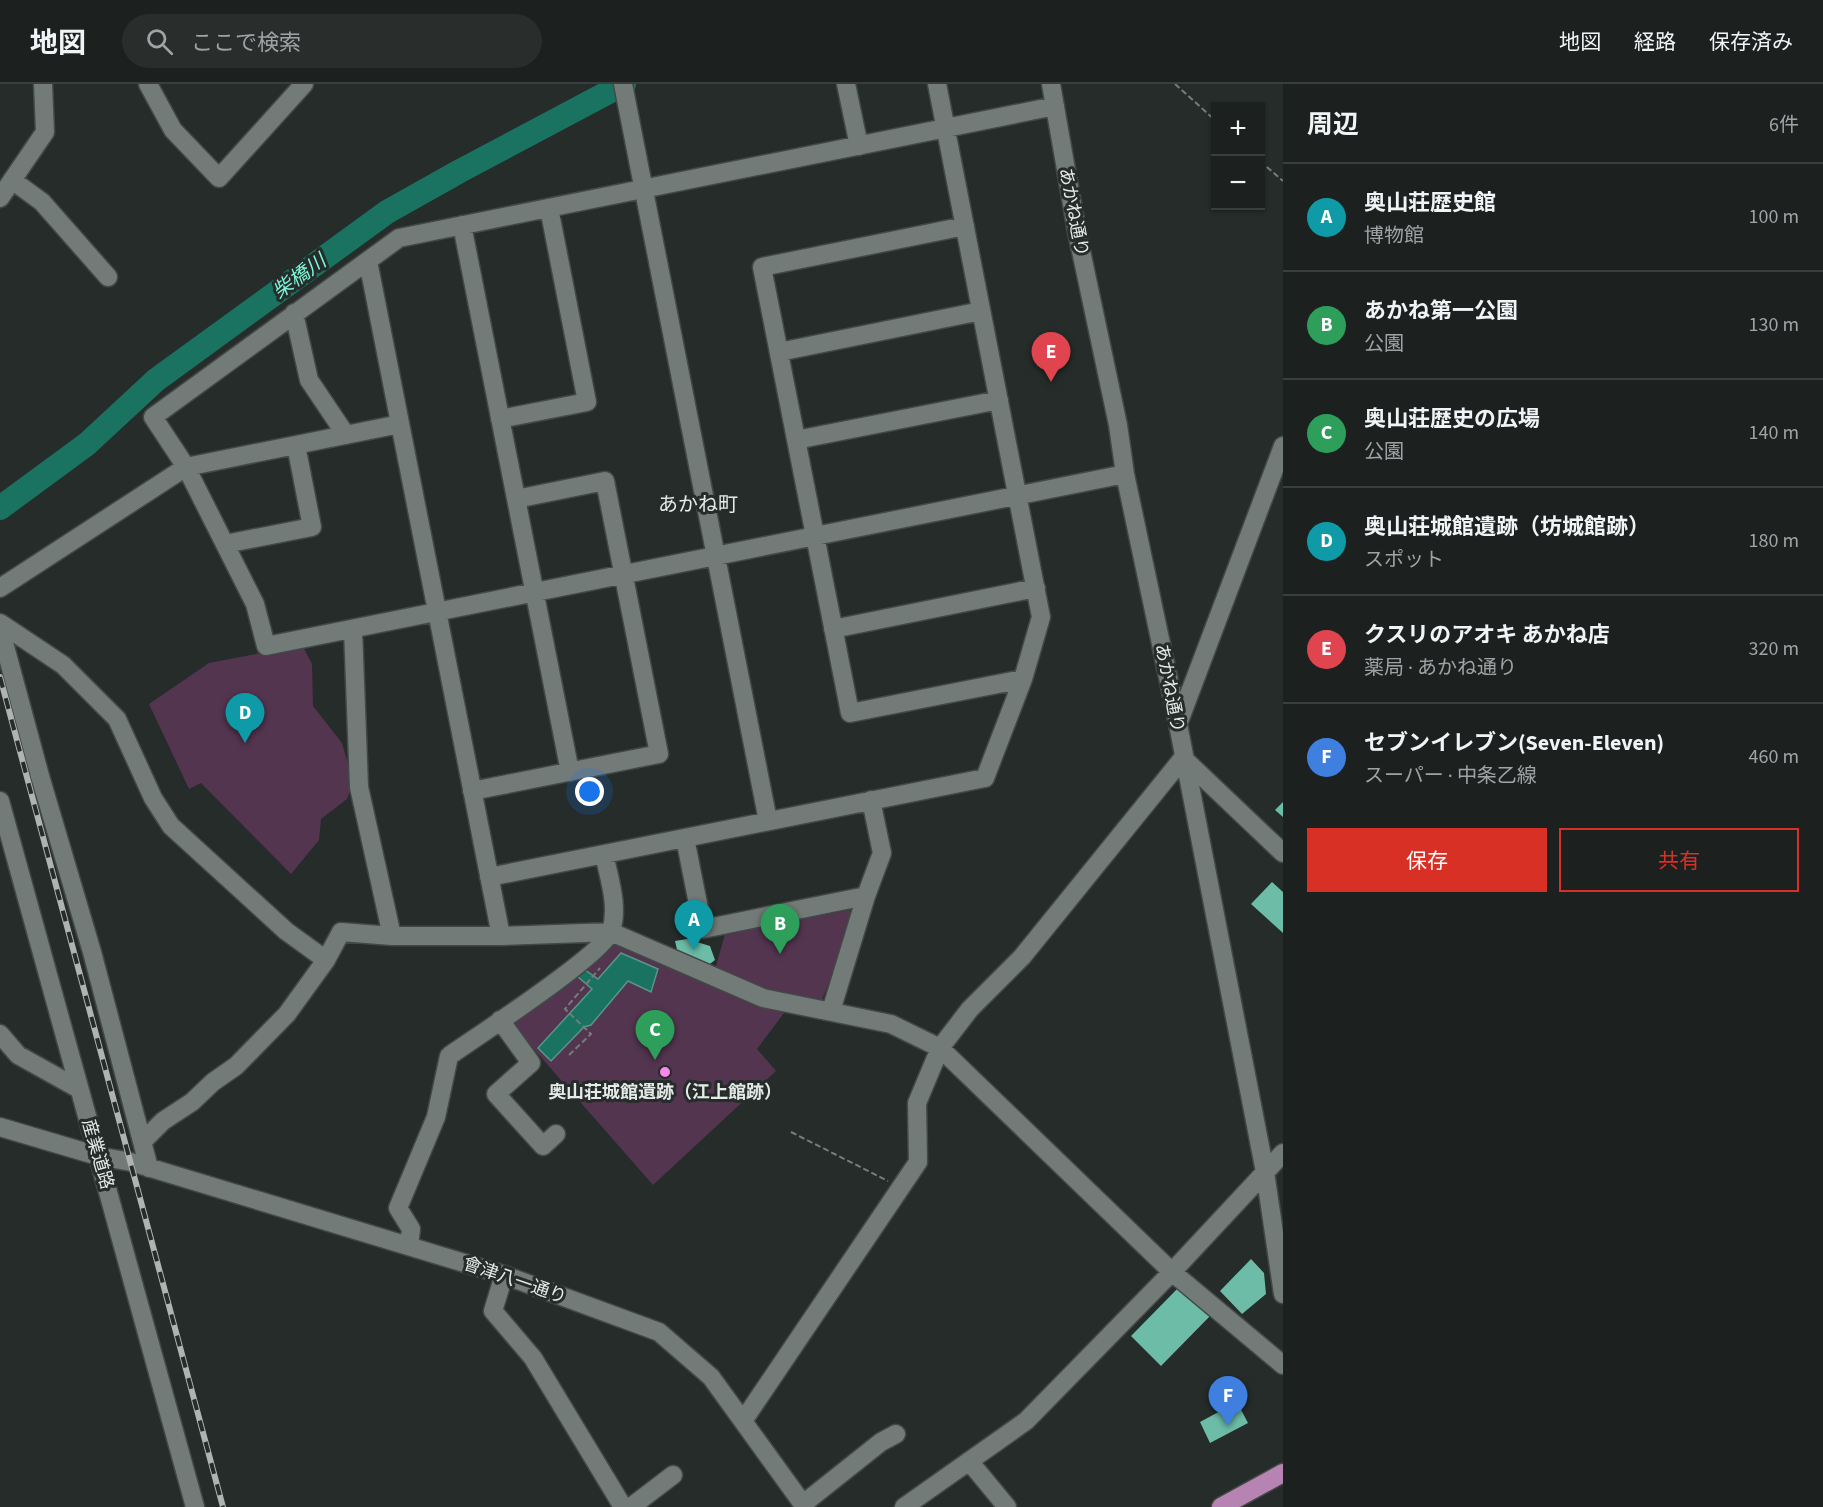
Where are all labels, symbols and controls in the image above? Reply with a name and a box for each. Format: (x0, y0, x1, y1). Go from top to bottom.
search box (122, 14, 542, 68)
text: 地図 (30, 23, 86, 63)
icon: search (143, 25, 176, 58)
text: ここで検索 (191, 27, 301, 59)
text: 地図 (1559, 27, 1601, 57)
text: 経路 (1634, 27, 1676, 57)
text: 保存済み (1709, 27, 1793, 57)
map controls (1211, 102, 1265, 210)
button: + (1211, 102, 1265, 156)
text: 周辺 (1307, 106, 1359, 143)
text: 6件 (1769, 111, 1799, 139)
button: − (1211, 156, 1265, 210)
street label: あかね通り (1053, 166, 1094, 259)
text: 奥山荘歴史館 (1364, 187, 1496, 219)
text: A (1321, 203, 1332, 231)
text: 100 m (1749, 203, 1799, 231)
text: 博物館 (1364, 222, 1424, 250)
water label: 柴橋川 (267, 247, 334, 306)
text: あかね第一公園 (1364, 295, 1518, 327)
text: B (1320, 311, 1333, 339)
text: 130 m (1749, 311, 1799, 339)
text: 公園 (1364, 330, 1404, 358)
pin: E (1032, 332, 1070, 382)
text: 奥山荘歴史の広場 (1364, 403, 1540, 435)
text: C (1321, 419, 1332, 447)
text: 140 m (1749, 419, 1799, 447)
text: 公園 (1364, 438, 1404, 466)
district label: あかね町 (658, 491, 738, 519)
text: 奥山荘城館遺跡（坊城館跡） (1364, 511, 1650, 543)
text: D (1320, 527, 1333, 555)
text: 180 m (1749, 527, 1799, 555)
text: スポット (1364, 546, 1444, 574)
text: クスリのアオキ あかね店 (1364, 619, 1610, 651)
text: E (1321, 635, 1332, 663)
text: 320 m (1749, 635, 1799, 663)
street label: あかね通り (1149, 642, 1190, 735)
text: 薬局 · あかね通り (1364, 654, 1517, 682)
pin: D (226, 694, 264, 743)
text: セブンイレブン(Seven-Eleven) (1364, 727, 1664, 759)
text: F (1321, 743, 1332, 771)
text: 460 m (1749, 743, 1799, 771)
text: スーパー · 中条乙線 (1364, 762, 1537, 790)
your location (575, 777, 604, 806)
button: 保存 (1307, 828, 1547, 892)
button: 共有 (1559, 828, 1799, 892)
pin: A (674, 900, 714, 950)
pin: B (760, 904, 800, 954)
pin: C (636, 1010, 674, 1060)
marker: 奥山荘城館遺跡（江上館跡） (658, 1065, 672, 1079)
place label: 奥山荘城館遺跡（江上館跡） (548, 1080, 782, 1105)
street label: 産業道路 (76, 1116, 119, 1192)
street label: 會津八一通り (460, 1251, 570, 1310)
pin: F (1208, 1376, 1248, 1426)

